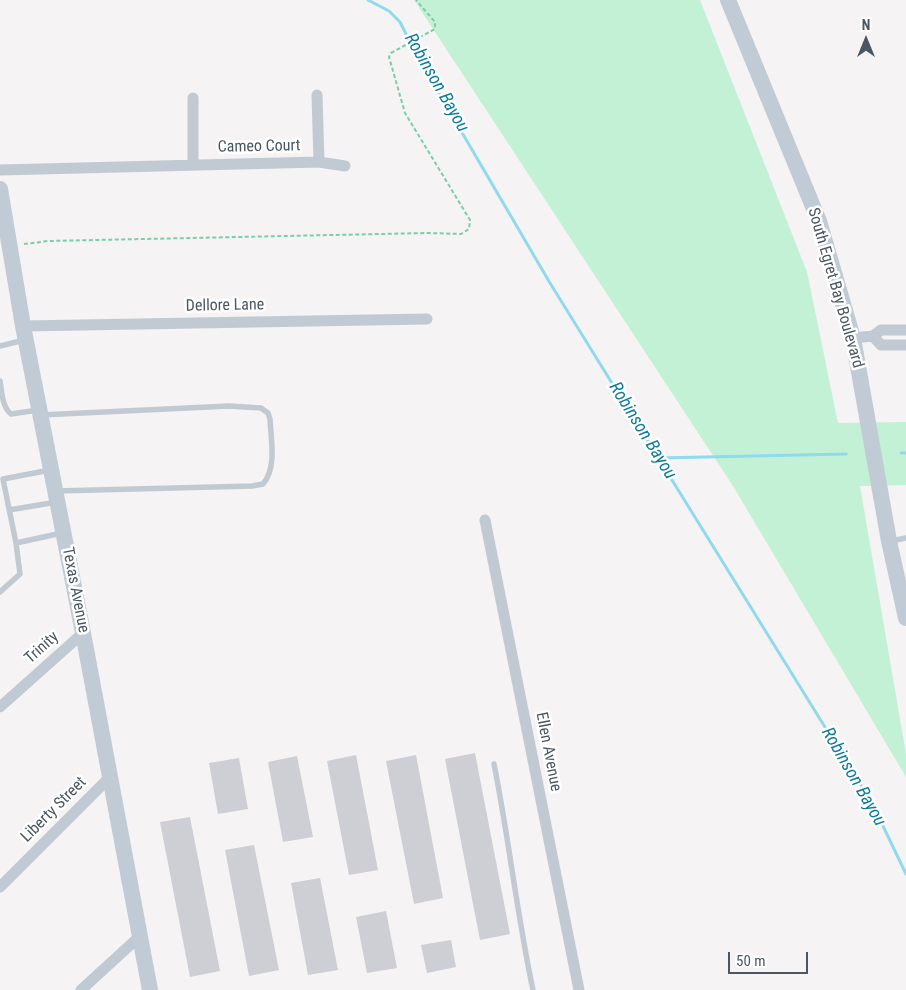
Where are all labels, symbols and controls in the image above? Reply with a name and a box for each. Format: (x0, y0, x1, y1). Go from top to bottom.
north arrow (841, 15, 891, 65)
text: N (862, 17, 870, 33)
water label: Robinson Bayou (399, 30, 473, 136)
street label: Cameo Court (217, 137, 301, 157)
street label: South Egret Bay Boulevard (803, 206, 867, 370)
street label: Dellore Lane (186, 296, 264, 316)
water label: Robinson Bayou (604, 378, 680, 484)
street label: Texas Avenue (57, 546, 93, 634)
street label: Trinity (21, 628, 63, 668)
street label: Ellen Avenue (531, 711, 565, 793)
water label: Robinson Bayou (816, 724, 890, 830)
street label: Liberty Street (17, 773, 91, 847)
scale bar (731, 942, 811, 974)
text: 50 m (736, 952, 766, 970)

